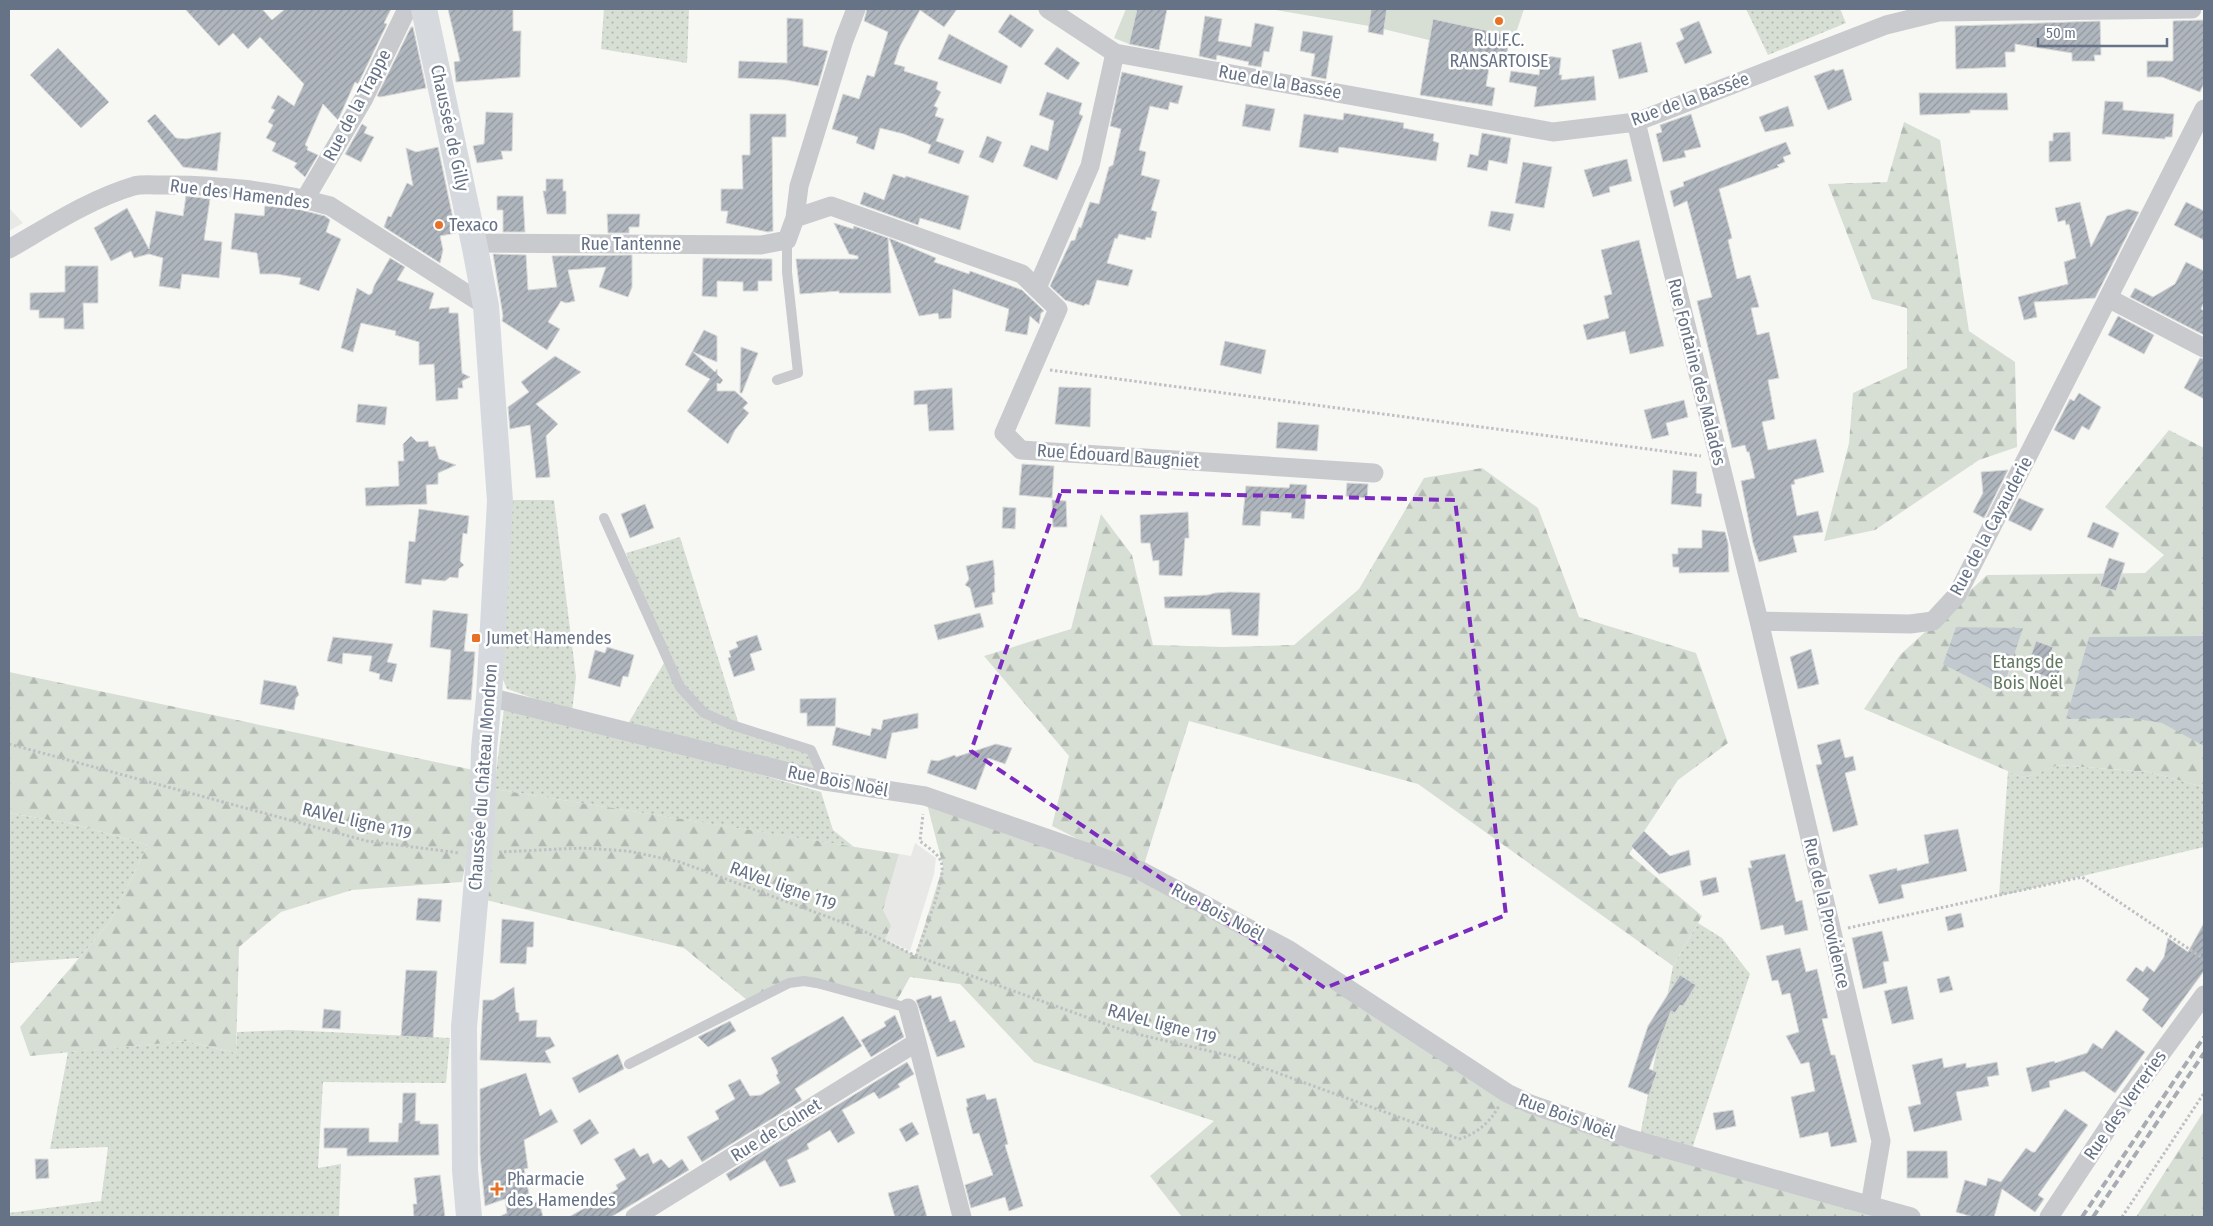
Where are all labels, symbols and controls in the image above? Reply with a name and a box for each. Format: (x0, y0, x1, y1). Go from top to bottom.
marker: R.U.F.C. RANSARTOISE (1493, 15, 1505, 27)
scale bar (2038, 15, 2167, 47)
text: 50 m (2046, 24, 2076, 42)
place label: R.U.F.C. RANSARTOISE (1449, 29, 1549, 72)
street label: Rue de la Trappe (318, 45, 396, 165)
street label: Rue de la Bassée (1217, 60, 1343, 104)
street label: Chaussée de Gilly (426, 63, 474, 193)
street label: Rue de la Bassée (1628, 67, 1752, 131)
street label: Rue des Hamendes (169, 174, 312, 214)
place label: Texaco (449, 214, 498, 236)
marker: Texaco (433, 219, 445, 231)
street label: Rue Tantenne (581, 233, 681, 255)
street label: Rue Fontaine des Malades (1663, 276, 1731, 468)
street label: Rue Édouard Baugniet (1036, 438, 1200, 473)
street label: Rue de la Cayauderie (1945, 452, 2037, 599)
place label: Jumet Hamendes (486, 627, 612, 649)
marker: Jumet Hamendes (470, 632, 482, 644)
park label: Etangs de Bois Noël (1992, 651, 2064, 694)
street label: Chaussée du Château Mondron (464, 663, 502, 891)
street label: Rue Bois Noël (786, 760, 890, 802)
street label: RAVeL ligne 119 (300, 798, 414, 844)
street label: Rue de la Providence (1799, 836, 1855, 991)
street label: RAVeL ligne 119 (727, 857, 839, 915)
street label: Rue Bois Noël (1168, 878, 1268, 946)
street label: RAVeL ligne 119 (1105, 999, 1219, 1049)
street label: Rue des Verreries (2079, 1046, 2171, 1164)
street label: Rue Bois Noël (1515, 1088, 1619, 1144)
street label: Rue de Colnet (727, 1093, 825, 1166)
place label: Pharmacie des Hamendes (507, 1168, 616, 1211)
marker: Pharmacie des Hamendes (491, 1183, 503, 1195)

